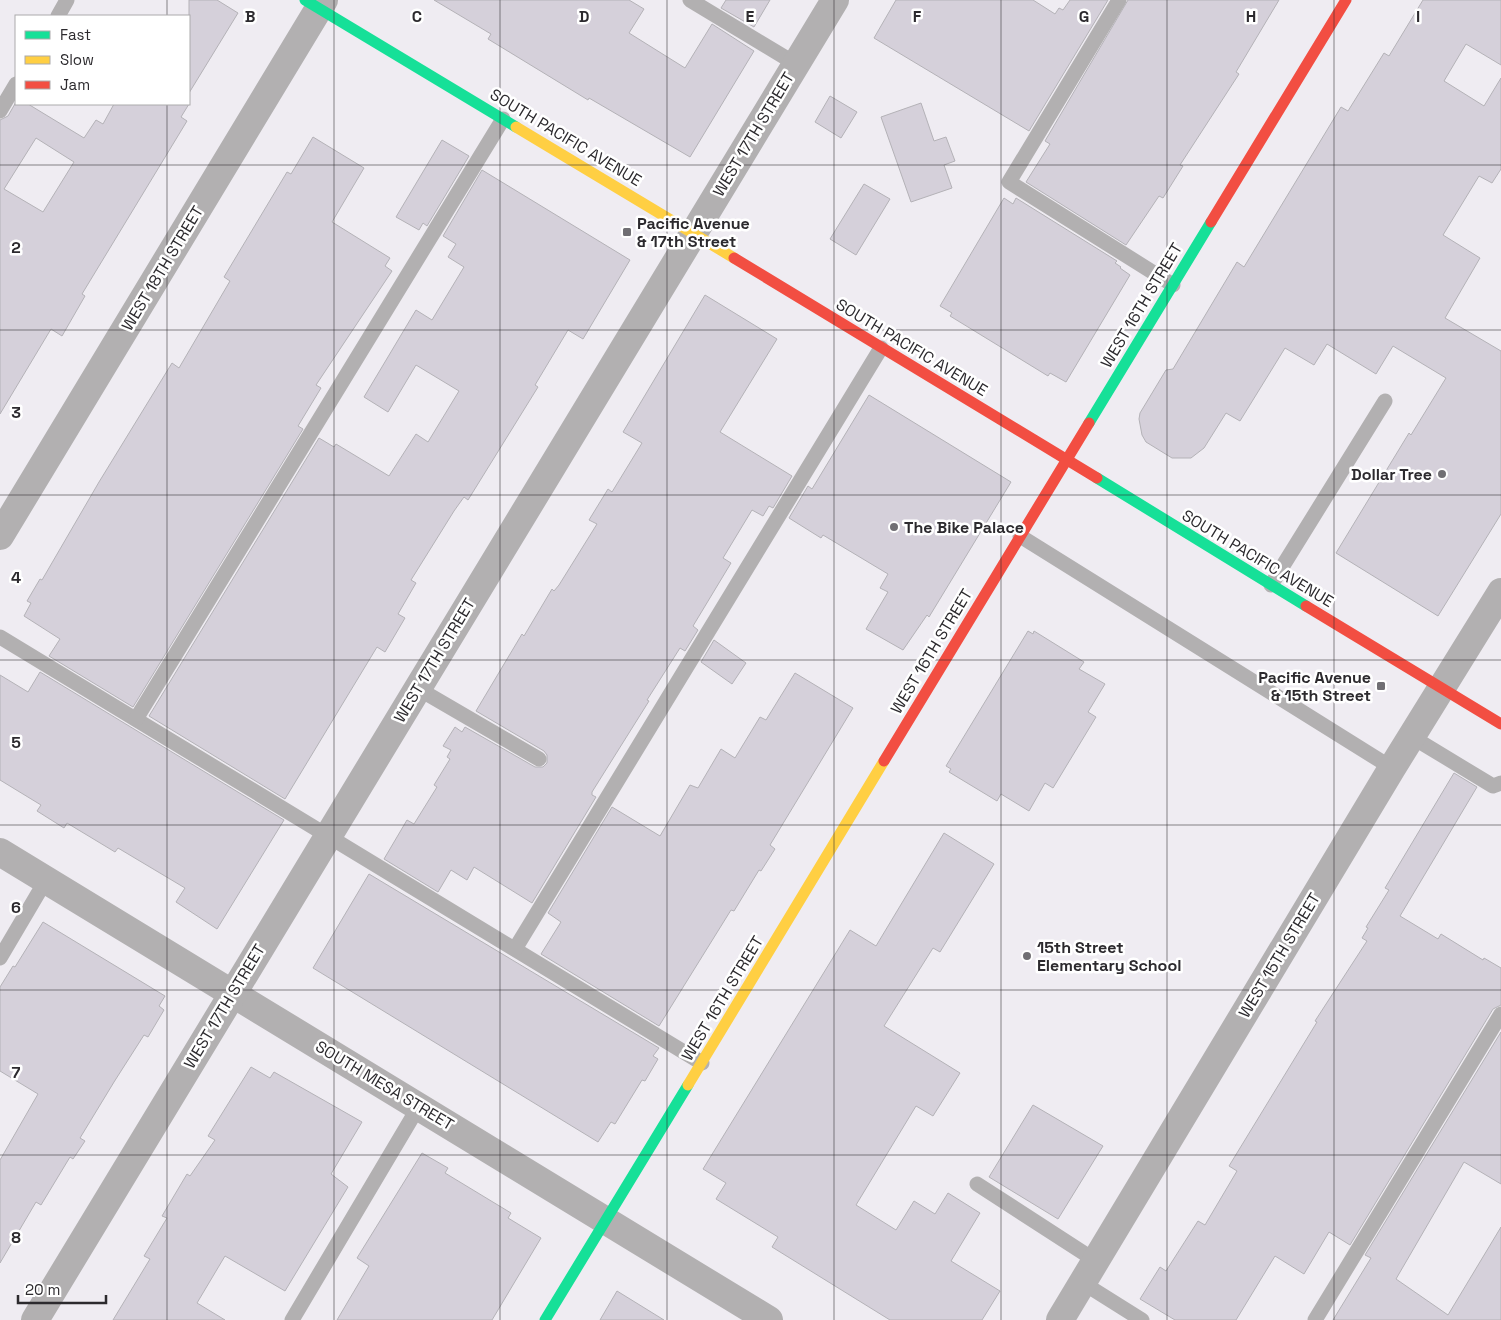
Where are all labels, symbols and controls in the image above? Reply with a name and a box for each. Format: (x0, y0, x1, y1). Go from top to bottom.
text: B (245, 6, 255, 27)
text: C (412, 6, 422, 27)
text: D (579, 6, 589, 27)
text: E (746, 6, 755, 27)
text: F (913, 6, 922, 27)
text: G (1079, 6, 1089, 27)
text: H (1246, 6, 1256, 27)
text: I (1416, 6, 1420, 27)
legend (15, 15, 190, 105)
text: Fast (60, 25, 91, 44)
text: Slow (60, 50, 94, 69)
street label: WEST 17TH STREET (708, 68, 799, 200)
text: Jam (60, 75, 90, 94)
street label: SOUTH PACIFIC AVENUE (486, 84, 645, 191)
street label: WEST 18TH STREET (117, 202, 208, 335)
place label: Pacific Avenue & 17th Street (637, 213, 750, 252)
marker: Pacific Avenue & 17th Street (621, 226, 633, 238)
text: 2 (11, 237, 21, 258)
street label: WEST 16TH STREET (1096, 239, 1187, 372)
street label: SOUTH PACIFIC AVENUE (832, 294, 991, 401)
text: 3 (11, 402, 21, 423)
place label: Dollar Tree (1351, 464, 1432, 485)
marker: Dollar Tree (1436, 468, 1448, 480)
street label: SOUTH PACIFIC AVENUE (1178, 505, 1337, 612)
place label: The Bike Palace (904, 517, 1024, 538)
marker: The Bike Palace (888, 521, 900, 533)
text: 4 (11, 567, 21, 588)
street label: WEST 16TH STREET (886, 585, 977, 718)
street label: WEST 17TH STREET (389, 594, 480, 726)
place label: Pacific Avenue & 15th Street (1258, 667, 1371, 706)
marker: Pacific Avenue & 15th Street (1375, 680, 1387, 692)
text: 5 (11, 732, 21, 753)
street label: WEST 15TH STREET (1234, 889, 1325, 1022)
text: 6 (11, 897, 21, 918)
street label: WEST 16TH STREET (677, 932, 768, 1065)
place label: 15th Street Elementary School (1037, 937, 1181, 976)
street label: WEST 17TH STREET (179, 940, 270, 1072)
marker: 15th Street Elementary School (1021, 950, 1033, 962)
street label: SOUTH MESA STREET (312, 1036, 458, 1135)
text: 7 (12, 1062, 21, 1083)
text: 8 (11, 1227, 21, 1248)
scale bar (18, 1272, 105, 1304)
text: 20 m (25, 1280, 60, 1299)

